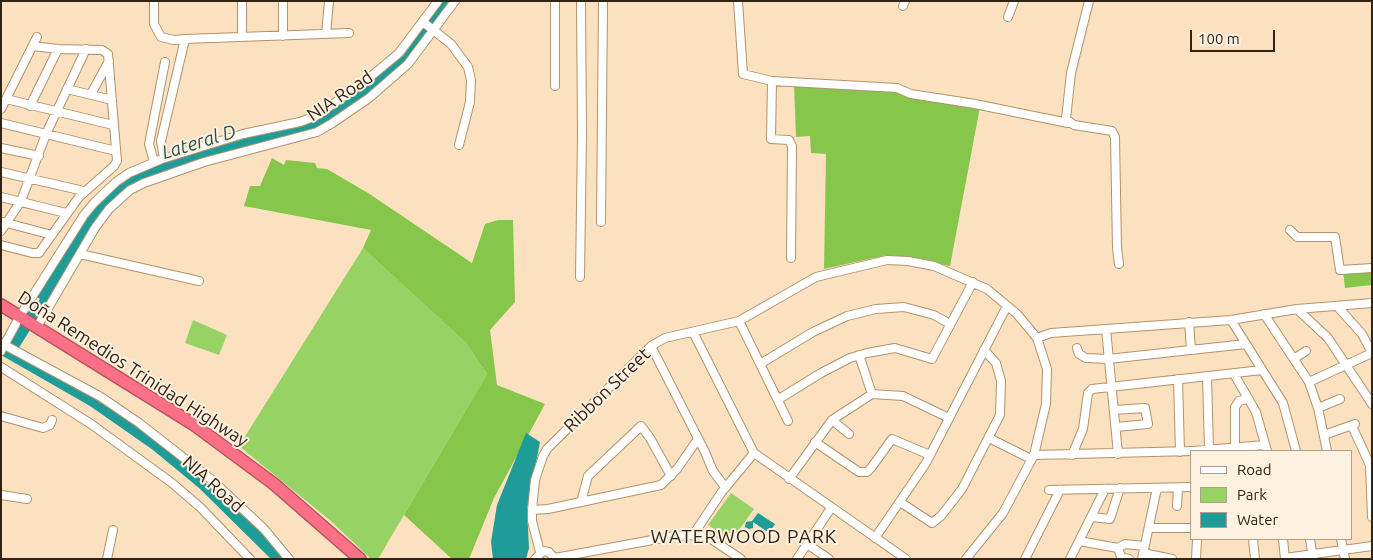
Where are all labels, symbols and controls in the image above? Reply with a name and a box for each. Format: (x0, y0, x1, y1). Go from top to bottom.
scale bar (1193, 20, 1278, 52)
text: 100 m (1198, 30, 1240, 47)
street label: NIA Road (303, 66, 377, 126)
water label: Lateral D (159, 120, 239, 164)
street label: Doña Remedios Trinidad Highway (14, 286, 252, 452)
street label: Ribbon Street (559, 343, 655, 437)
legend (1190, 450, 1353, 540)
street label: NIA Road (178, 451, 248, 517)
text: Road (1237, 461, 1272, 478)
text: Park (1237, 486, 1267, 503)
text: Water (1237, 511, 1278, 528)
district label: WATERWOOD PARK (649, 526, 839, 548)

